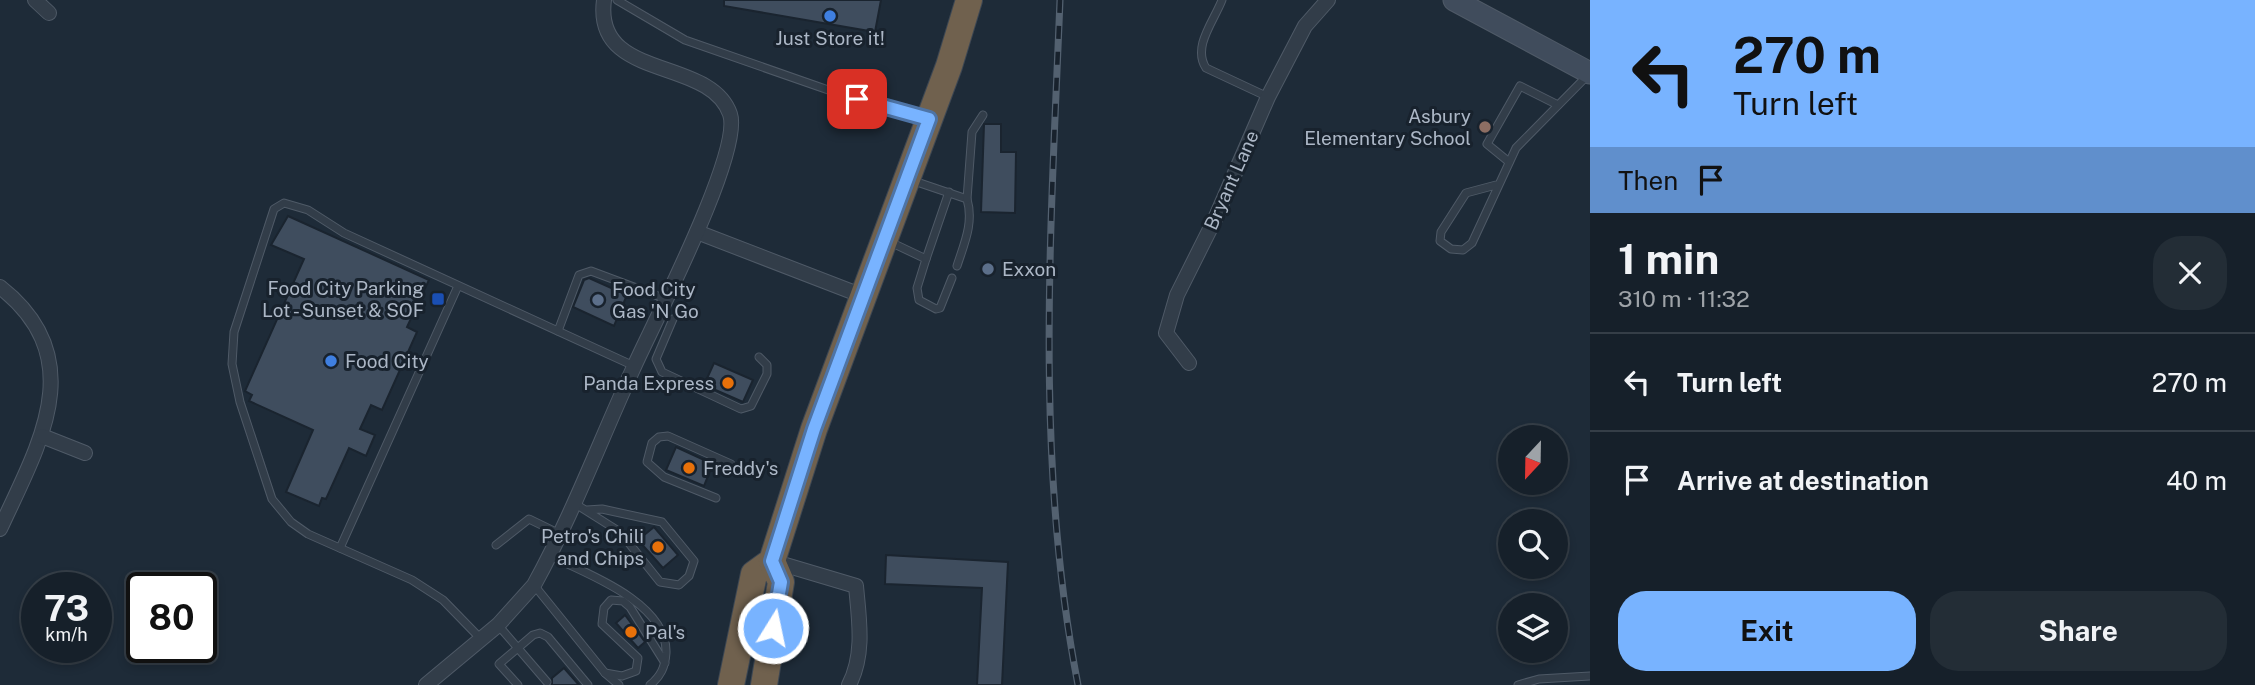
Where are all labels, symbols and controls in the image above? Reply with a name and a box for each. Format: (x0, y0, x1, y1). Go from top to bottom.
marker: Just Store it! (822, 8, 838, 24)
text: 270 m (1733, 26, 1881, 84)
place label: Just Store it! (775, 27, 885, 49)
icon: left (1618, 28, 1709, 119)
pin (827, 69, 887, 129)
icon: arrive (838, 80, 876, 118)
text: Turn left (1733, 85, 1858, 122)
place label: Asbury Elementary School (1304, 105, 1471, 149)
marker: Asbury Elementary School (1477, 119, 1493, 135)
street label: Bryant Lane (1199, 127, 1263, 233)
icon: arrive (1692, 161, 1730, 199)
text: Then (1618, 165, 1678, 196)
text: 1 min (1618, 234, 1719, 283)
button: close (2153, 236, 2227, 310)
place label: Exxon (1002, 258, 1056, 280)
marker: Exxon (980, 261, 996, 277)
place label: Food City Parking Lot - Sunset & SOF (262, 277, 424, 321)
place label: Food City Gas 'N Go (612, 278, 699, 322)
text: 310 m · 11:32 (1618, 285, 1750, 312)
marker: Food City Parking Lot - Sunset & SOF (430, 291, 446, 307)
marker: Food City Gas 'N Go (590, 292, 606, 308)
place label: Food City (345, 350, 429, 372)
marker: Food City (323, 353, 339, 369)
icon: left (1618, 363, 1656, 401)
text: Turn left (1677, 367, 1782, 398)
text: 270 m (2152, 367, 2227, 398)
place label: Panda Express (583, 372, 714, 394)
marker: Panda Express (720, 375, 736, 391)
north arrow (1498, 425, 1568, 495)
map controls (1498, 425, 1568, 663)
place label: Freddy's (703, 457, 778, 479)
marker: Freddy's (681, 460, 697, 476)
icon: arrive (1618, 461, 1656, 499)
text: Arrive at destination (1677, 465, 1929, 496)
text: 40 m (2166, 465, 2227, 496)
button: search (1498, 509, 1568, 579)
place label: Petro's Chili and Chips (541, 525, 644, 569)
marker: Petro's Chili and Chips (650, 539, 666, 555)
speed limit sign: 80 (126, 572, 217, 663)
text: 73 (44, 588, 89, 629)
position arrow (736, 591, 810, 665)
button: Exit (1618, 591, 1916, 671)
button: Share (1930, 591, 2227, 671)
button: layers (1498, 593, 1568, 663)
place label: Pal's (645, 621, 685, 643)
text: km/h (45, 624, 88, 645)
marker: Pal's (623, 624, 639, 640)

